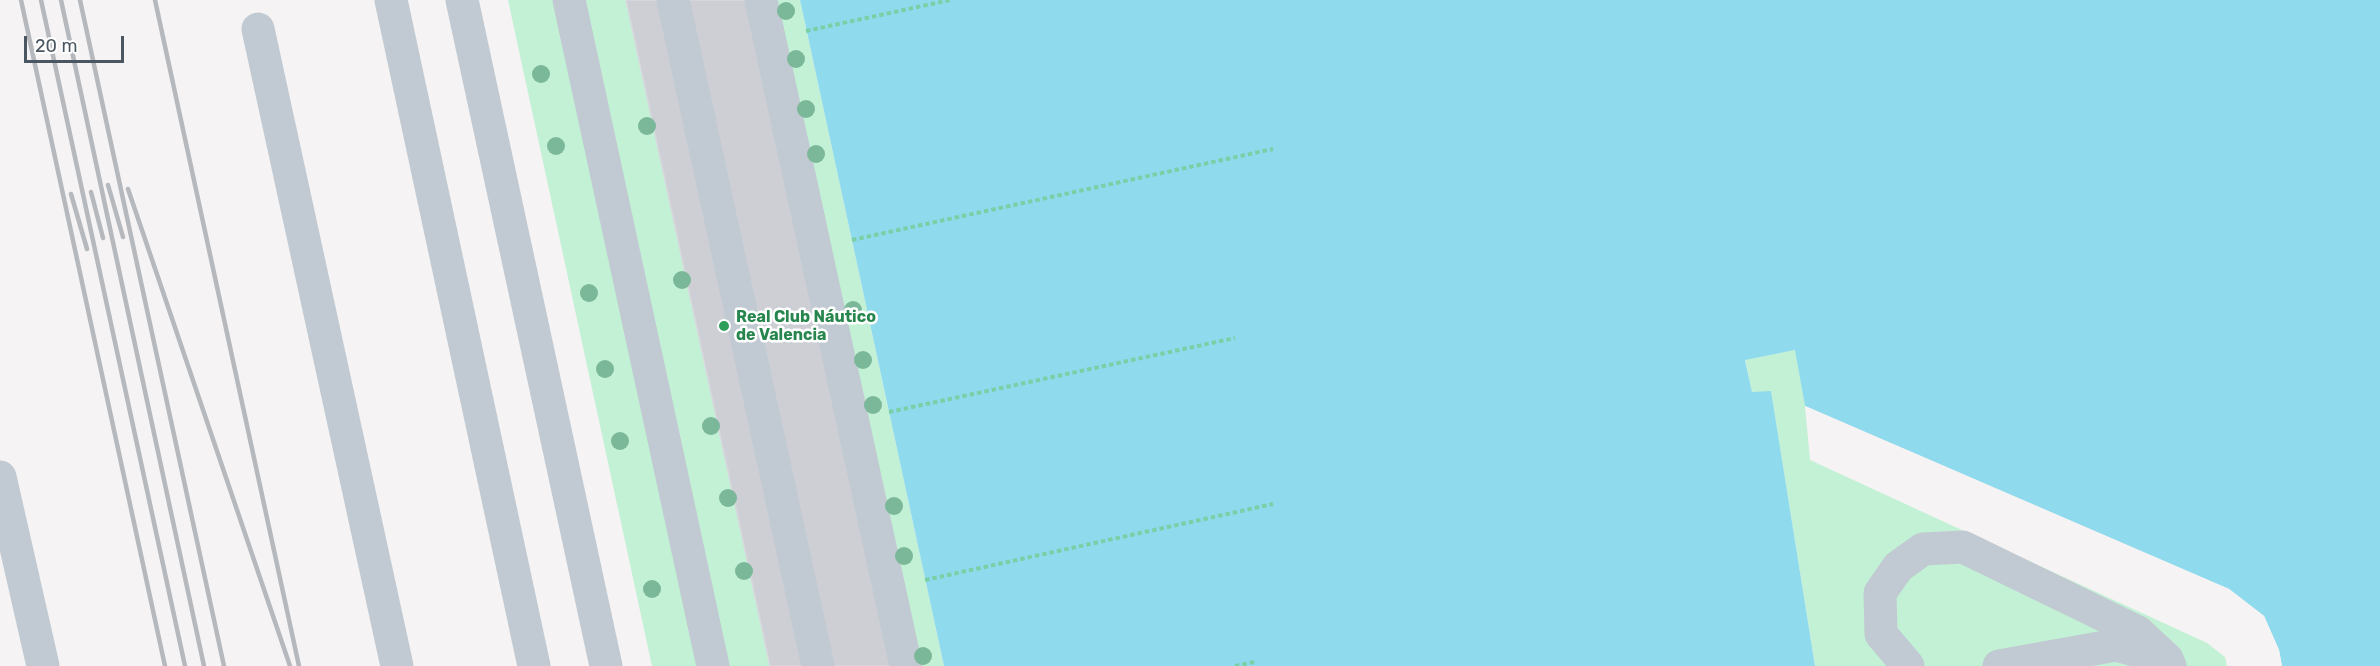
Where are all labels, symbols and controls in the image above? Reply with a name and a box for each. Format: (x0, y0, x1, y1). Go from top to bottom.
scale bar (27, 24, 128, 62)
text: 20 m (35, 35, 77, 57)
place label: Real Club Náutico de Valencia (736, 307, 876, 345)
marker: Real Club Náutico de Valencia (717, 319, 731, 333)

